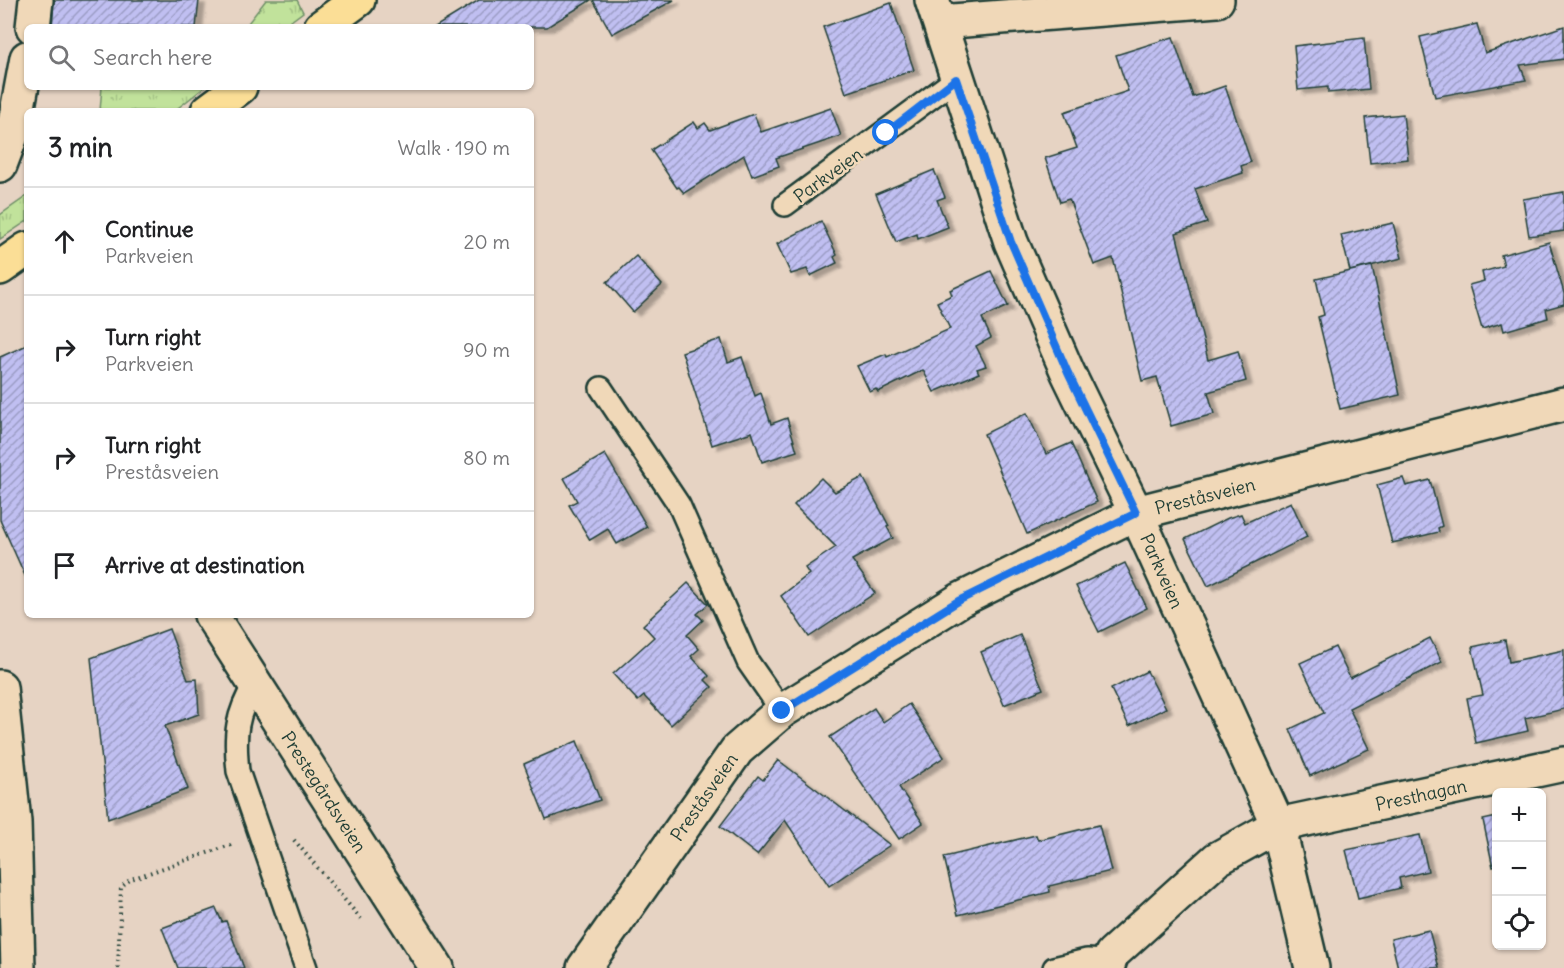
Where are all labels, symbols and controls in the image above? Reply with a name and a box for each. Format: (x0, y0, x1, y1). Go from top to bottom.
search box (24, 24, 534, 90)
icon: search (45, 41, 78, 74)
text: Search here (93, 43, 212, 71)
route start (872, 119, 898, 145)
text: 3 min (48, 131, 113, 164)
text: Walk · 190 m (398, 135, 510, 160)
street label: Parkveien (789, 142, 867, 208)
text: Continue (105, 215, 194, 243)
icon: ahead (48, 225, 81, 258)
text: 20 m (464, 229, 510, 254)
text: Parkveien (105, 243, 194, 268)
text: Turn right (105, 323, 201, 351)
icon: right (48, 333, 81, 366)
text: 90 m (463, 337, 510, 362)
text: Parkveien (105, 351, 194, 376)
text: Turn right (105, 431, 201, 459)
icon: right (48, 441, 81, 474)
text: 80 m (463, 445, 510, 470)
text: Preståsveien (105, 459, 219, 484)
street label: Preståsveien (1152, 472, 1258, 520)
street label: Parkveien (1135, 530, 1189, 612)
icon: arrive (48, 549, 81, 582)
text: Arrive at destination (105, 551, 305, 579)
route end (768, 697, 794, 723)
street label: Prestegårdsveien (276, 727, 372, 857)
street label: Preståsveien (665, 748, 743, 846)
street label: Presthagan (1373, 774, 1469, 816)
map controls (1492, 788, 1546, 950)
button: + (1492, 788, 1546, 842)
button: − (1492, 842, 1546, 896)
button: locate (1492, 896, 1546, 950)

